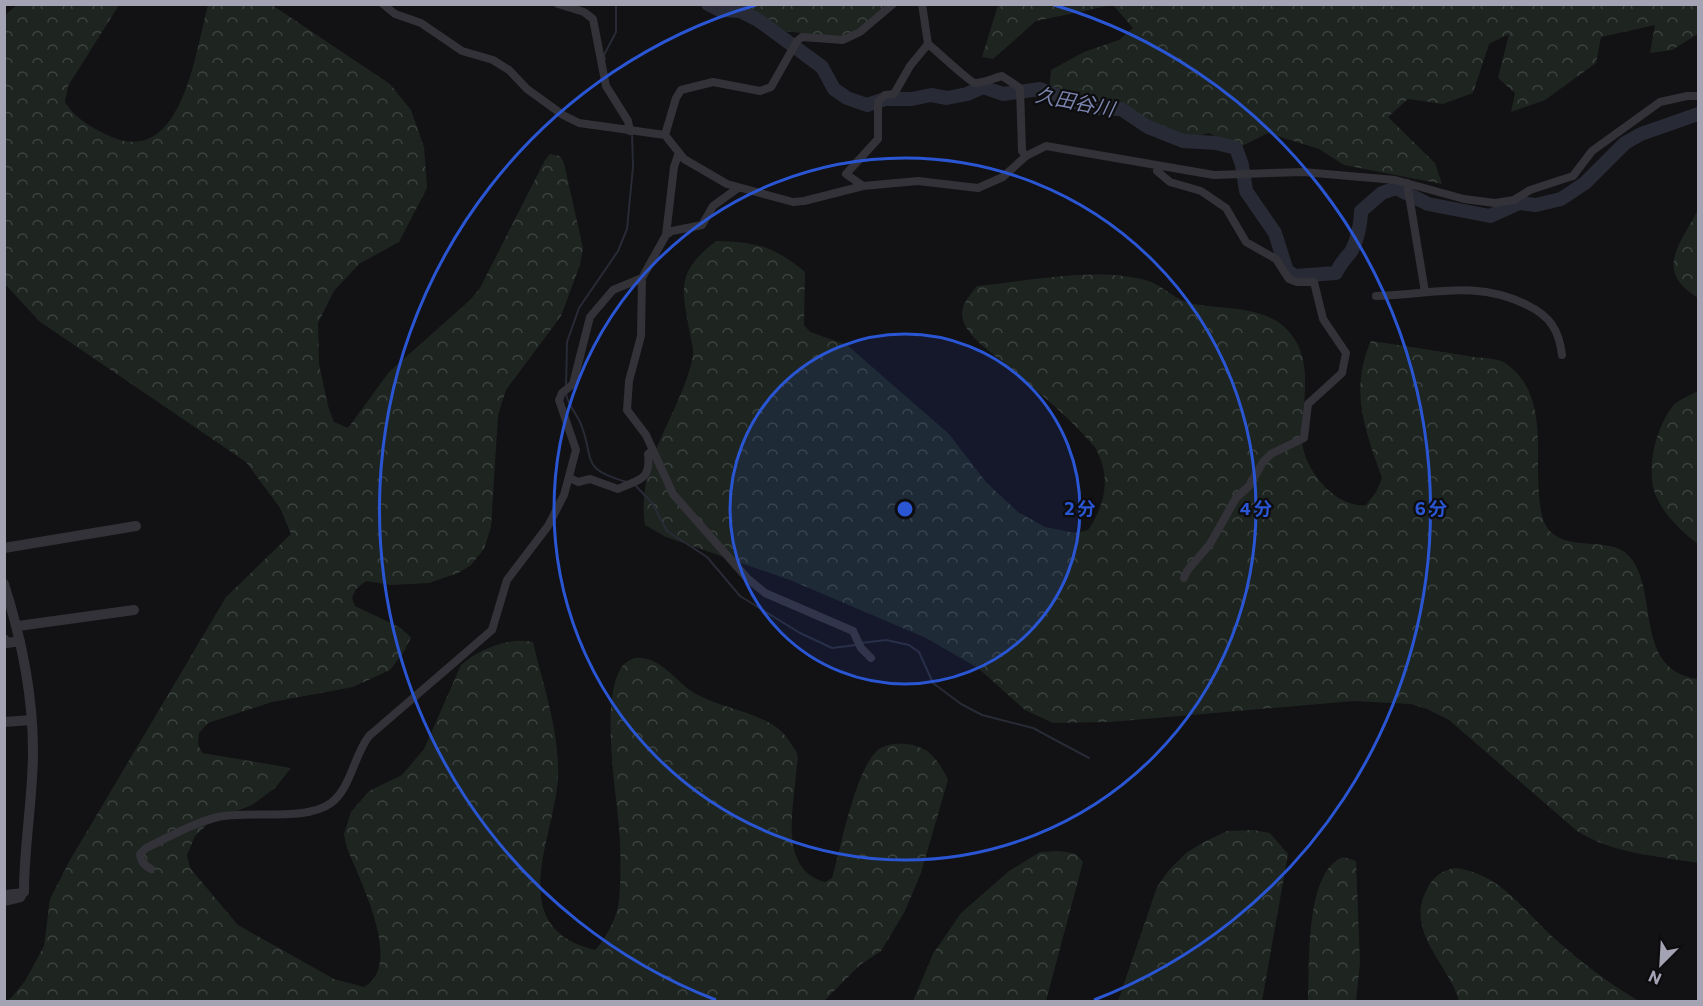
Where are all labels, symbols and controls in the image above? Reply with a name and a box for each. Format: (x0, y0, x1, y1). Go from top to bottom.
water label: 久田谷川 (1033, 82, 1119, 121)
text: 2 分 (1064, 497, 1096, 519)
text: 4 分 (1240, 497, 1272, 519)
text: 6 分 (1415, 497, 1447, 519)
centre of rings (895, 499, 915, 519)
north arrow (1631, 934, 1691, 994)
text: N (1645, 967, 1664, 989)

